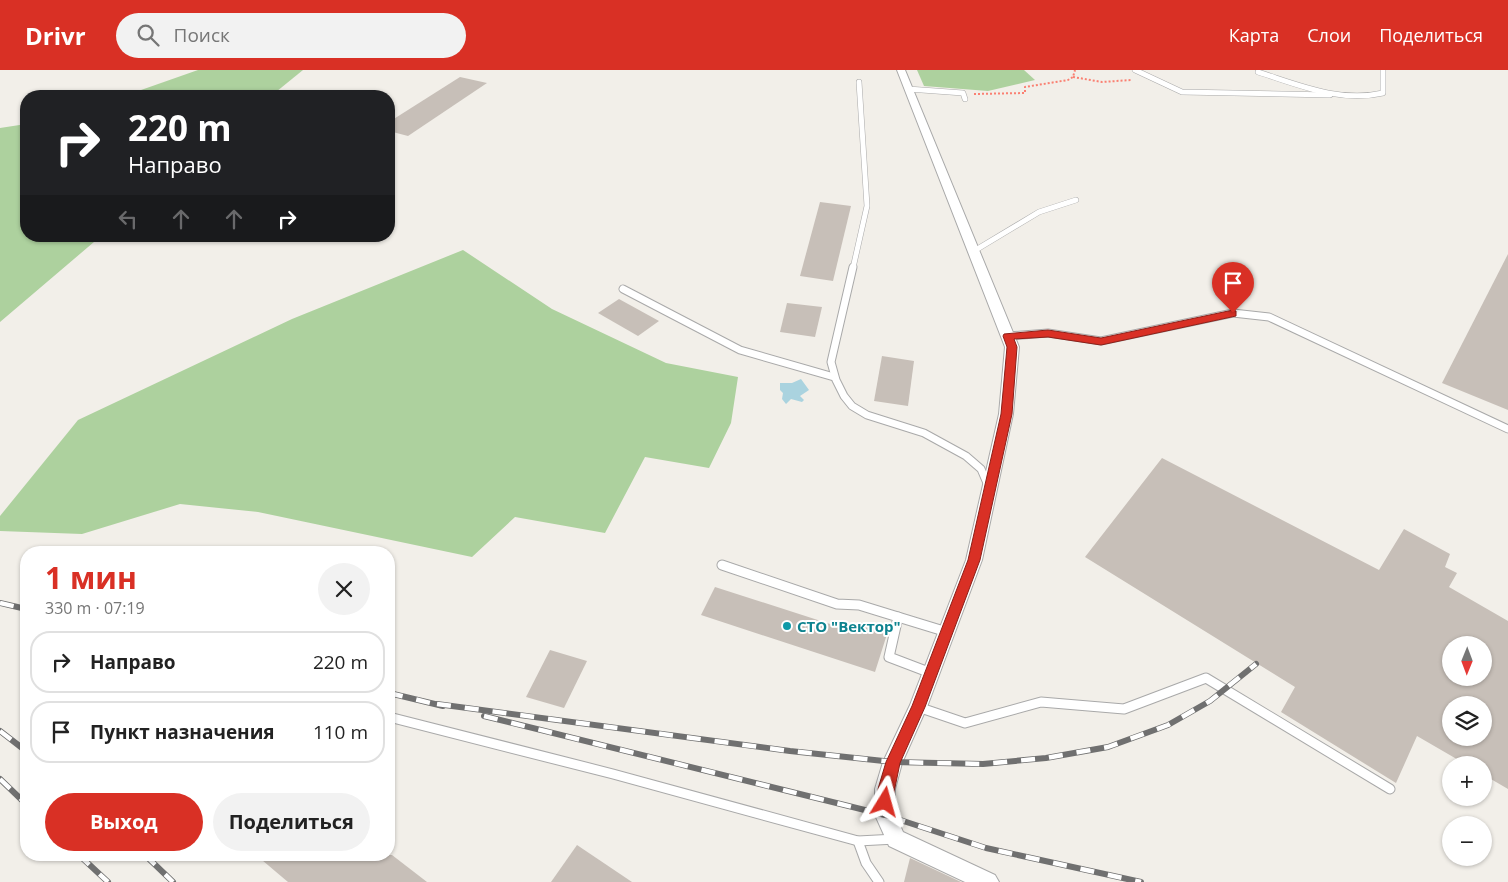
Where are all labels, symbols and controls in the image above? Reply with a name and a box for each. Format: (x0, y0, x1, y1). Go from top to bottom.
search box (116, 13, 466, 58)
text: Drivr (25, 19, 86, 52)
icon: search (134, 21, 162, 49)
text: Поиск (174, 22, 230, 48)
text: Карта (1229, 23, 1279, 47)
text: Слои (1307, 23, 1351, 47)
text: Поделиться (1379, 23, 1483, 47)
text: 220 m (128, 104, 232, 151)
icon: right (45, 110, 110, 175)
text: Направо (128, 149, 222, 179)
icon: left (114, 205, 142, 233)
icon: ahead (167, 205, 195, 233)
icon: ahead (220, 205, 248, 233)
icon: right (273, 205, 301, 233)
pin (1212, 262, 1254, 313)
icon: arrive (1219, 269, 1247, 297)
text: 1 мин (45, 557, 137, 598)
button: close (318, 563, 370, 615)
text: 330 m · 07:19 (45, 597, 145, 619)
place label: СТО "Вектор" (797, 616, 901, 636)
marker: СТО "Вектор" (781, 620, 793, 632)
north arrow (1442, 636, 1492, 686)
map controls (1442, 636, 1492, 866)
icon: right (47, 648, 75, 676)
text: Направо (90, 649, 176, 675)
text: 220 m (313, 649, 368, 675)
button: layers (1442, 696, 1492, 746)
icon: arrive (47, 718, 75, 746)
text: Пункт назначения (90, 719, 275, 745)
text: 110 m (313, 719, 368, 745)
button: + (1442, 756, 1492, 806)
position arrow (858, 775, 910, 827)
button: Выход (45, 793, 203, 851)
button: Поделиться (213, 793, 370, 851)
button: − (1442, 816, 1492, 866)

